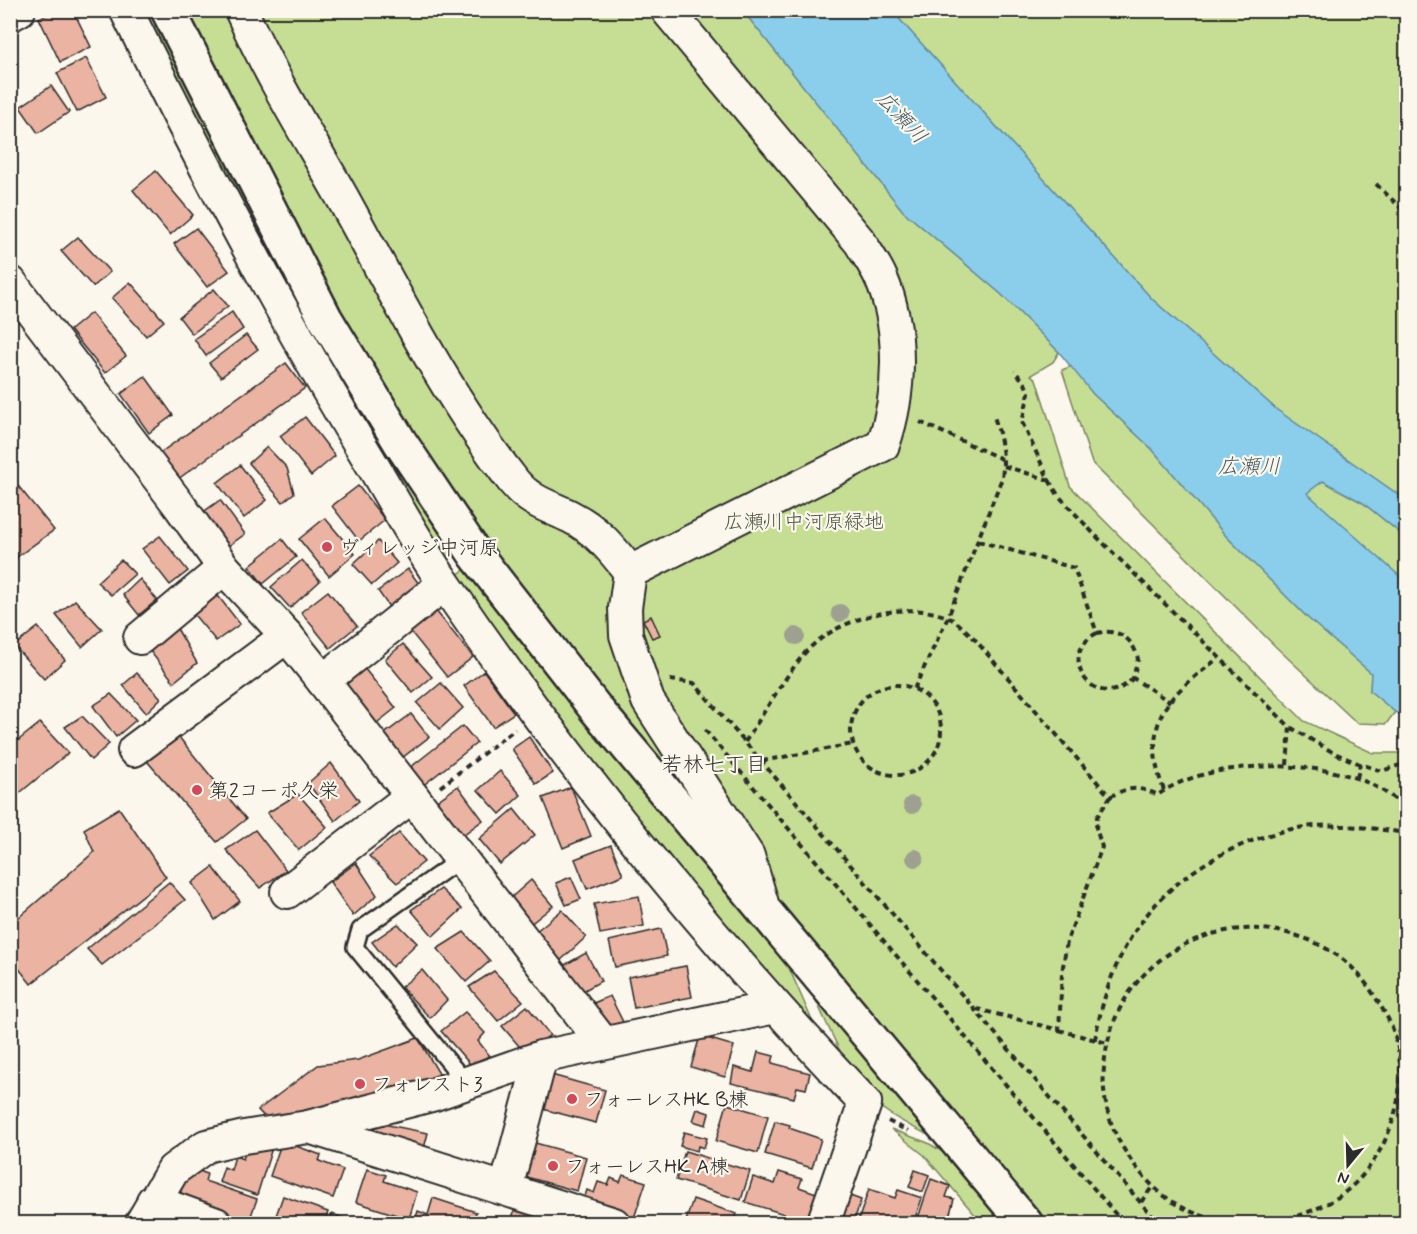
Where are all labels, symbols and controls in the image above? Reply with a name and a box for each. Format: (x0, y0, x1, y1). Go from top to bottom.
water label: 広瀬川 (870, 85, 933, 150)
water label: 広瀬川 (1218, 453, 1281, 481)
park label: 広瀬川中河原緑地 (724, 509, 884, 536)
place label: ヴィレッジ中河原 (339, 535, 499, 562)
marker: ヴィレッジ中河原 (320, 540, 334, 554)
district label: 若林七丁目 (662, 751, 767, 779)
place label: 第2コーポ久栄 (209, 778, 339, 805)
marker: 第2コーポ久栄 (190, 783, 204, 797)
place label: フォレスト3 (372, 1072, 483, 1099)
marker: フォレスト3 (353, 1077, 367, 1091)
place label: フォーレスHK B棟 (584, 1087, 748, 1114)
marker: フォーレスHK B棟 (565, 1092, 579, 1106)
north arrow (1318, 1135, 1378, 1195)
place label: フォーレスHK A棟 (565, 1154, 729, 1181)
marker: フォーレスHK A棟 (546, 1159, 560, 1173)
text: N (1335, 1166, 1352, 1189)

